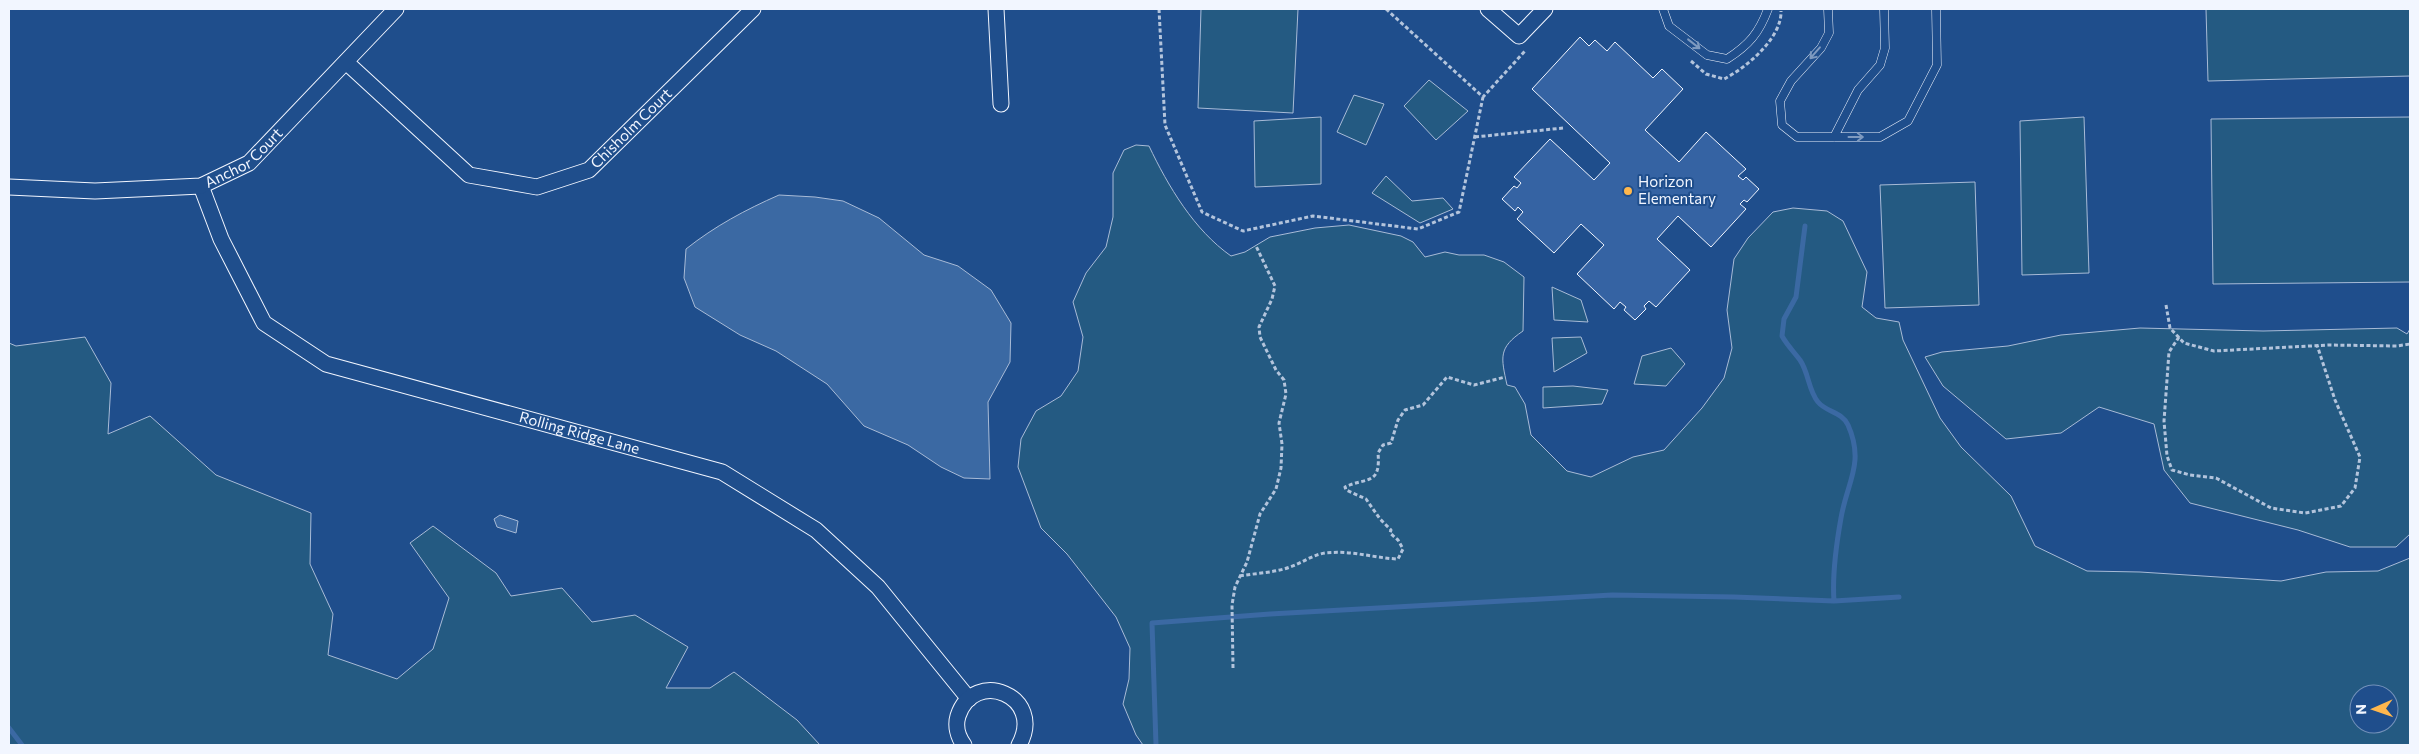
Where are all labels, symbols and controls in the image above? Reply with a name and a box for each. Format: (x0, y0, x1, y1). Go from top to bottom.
one-way arrow (1687, 39, 1700, 50)
one-way arrow (1810, 47, 1821, 60)
street label: Chisholm Court (586, 84, 675, 172)
street label: Anchor Court (202, 124, 286, 191)
one-way arrow (1848, 132, 1864, 142)
place label: Horizon Elementary (1638, 172, 1716, 207)
marker: Horizon Elementary (1622, 185, 1634, 197)
street label: Rolling Ridge Lane (517, 407, 642, 457)
north arrow (2349, 684, 2399, 734)
text: N (2352, 704, 2369, 715)

